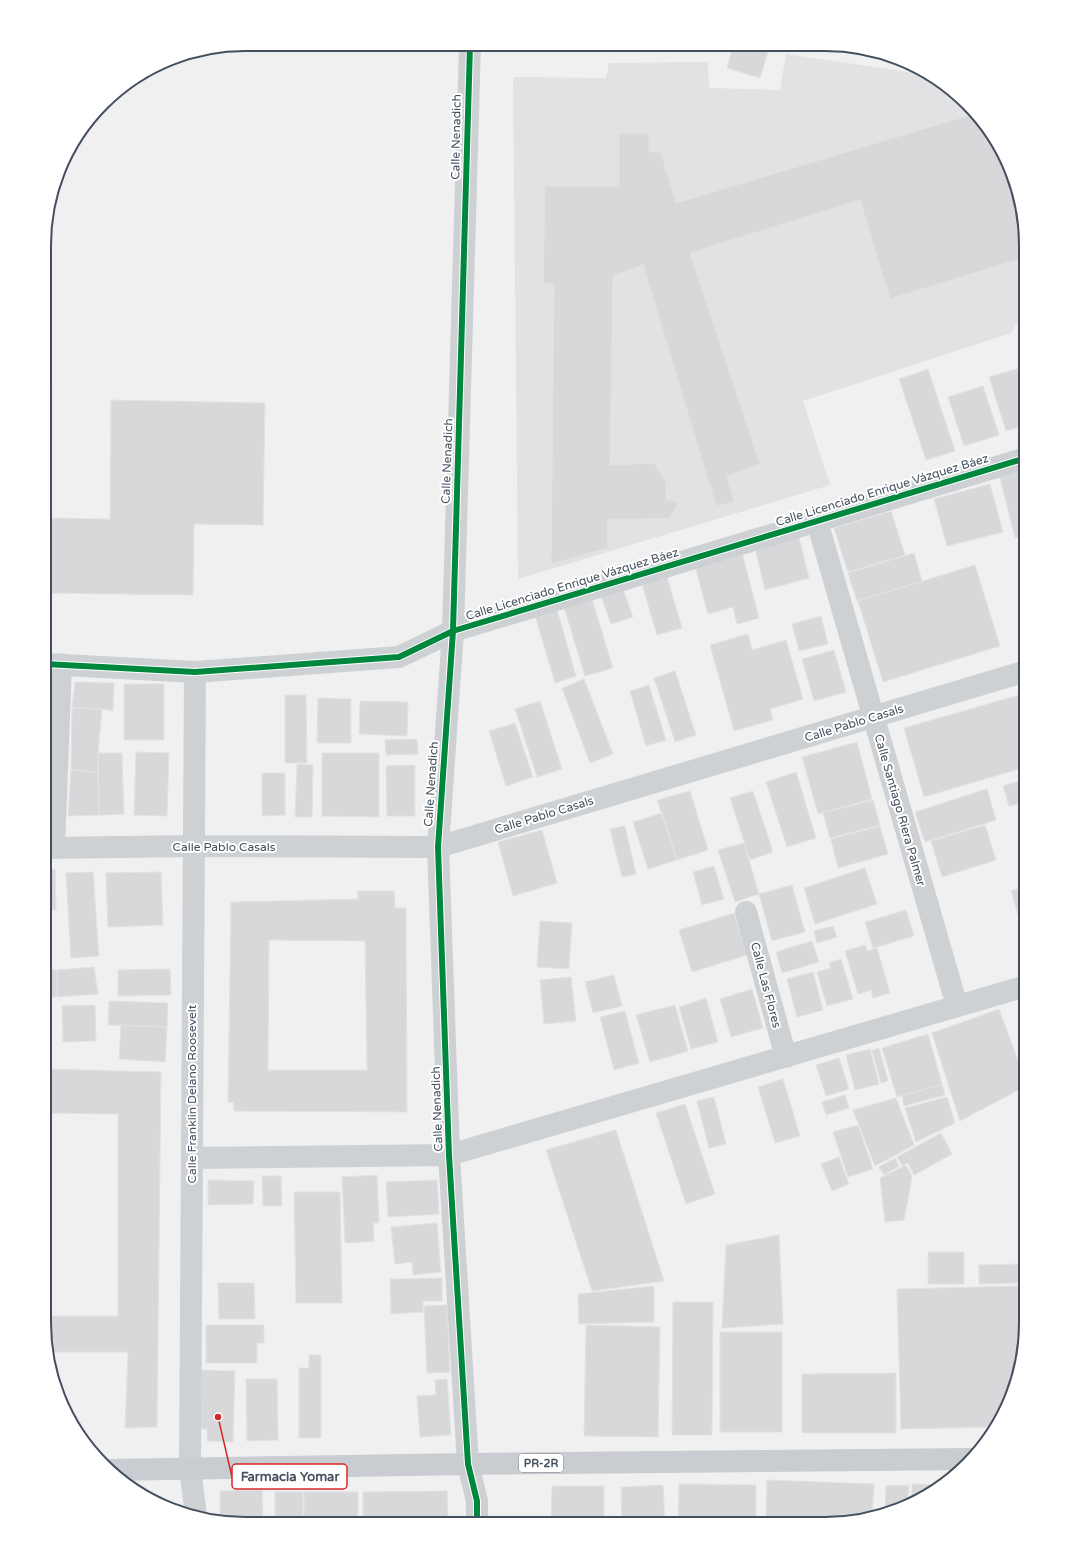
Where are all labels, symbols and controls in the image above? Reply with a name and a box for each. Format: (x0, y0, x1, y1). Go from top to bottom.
street label: Calle Nenadich (448, 94, 464, 180)
street label: Calle Nenadich (439, 418, 455, 504)
street label: Calle Licenciado Enrique Vázquez Báez (774, 451, 990, 529)
street label: Calle Licenciado Enrique Vázquez Báez (464, 545, 680, 623)
street label: Calle Pablo Casals (803, 701, 905, 745)
street label: Calle Santiago Riera Palmer (872, 732, 929, 888)
street label: Calle Nenadich (421, 741, 441, 827)
street label: Calle Pablo Casals (493, 793, 595, 837)
street label: Calle Pablo Casals (173, 840, 276, 854)
street label: Calle Las Flores (748, 941, 784, 1030)
street label: Calle Franklin Delano Roosevelt (185, 1004, 199, 1183)
street label: Calle Nenadich (429, 1066, 445, 1152)
road number: PR-2R (519, 1454, 563, 1472)
callout: Farmacia Yomar (232, 1464, 347, 1489)
text: Farmacia Yomar (241, 1469, 340, 1485)

